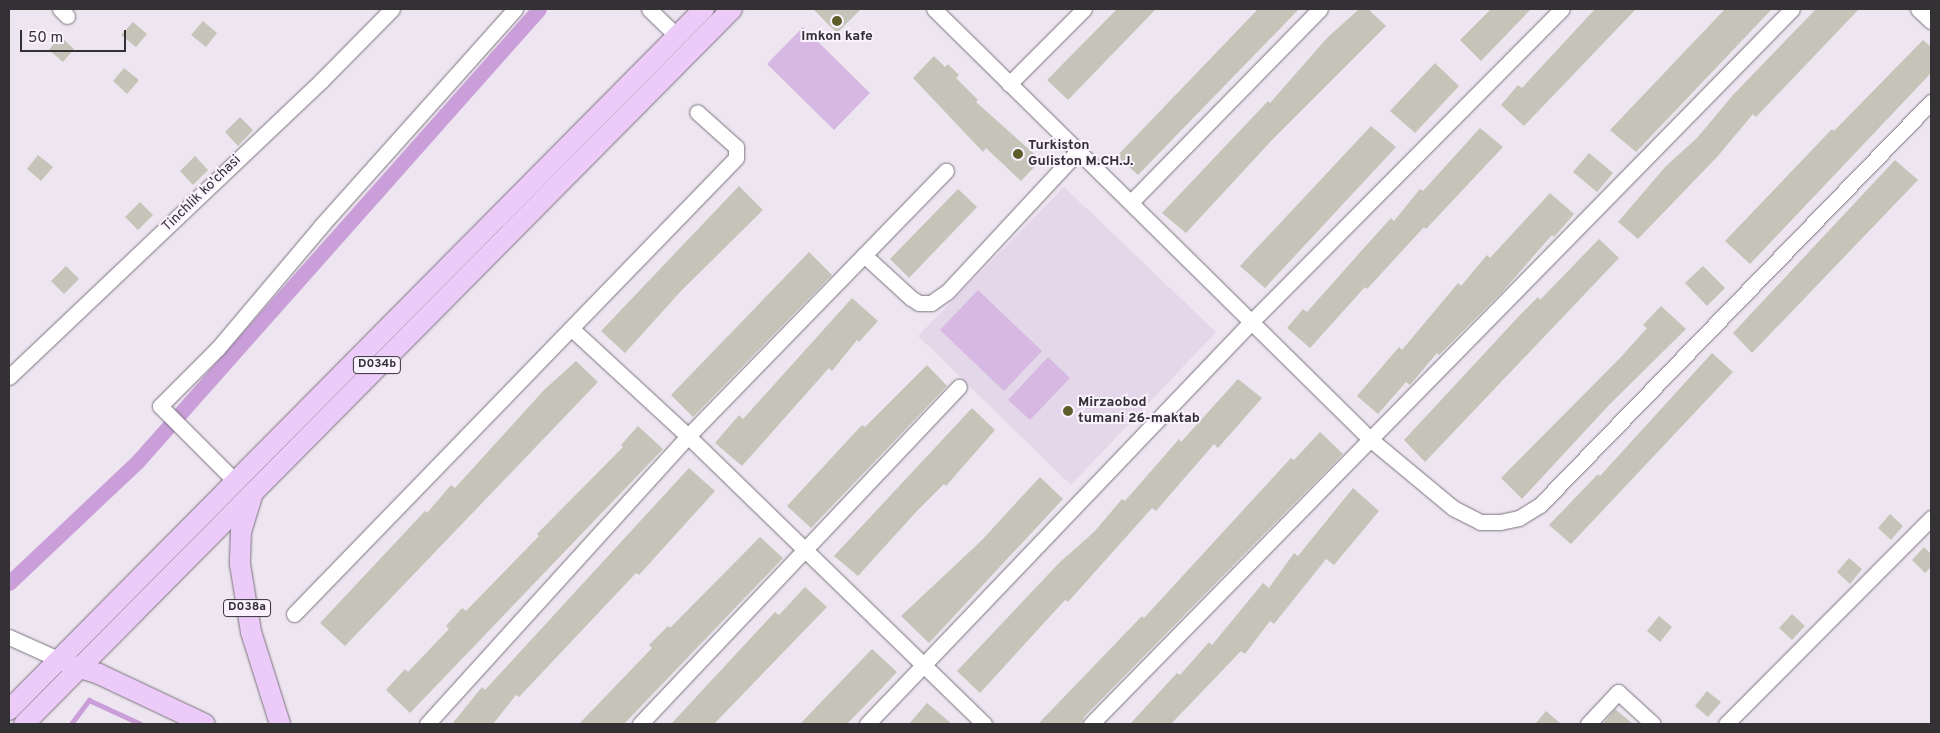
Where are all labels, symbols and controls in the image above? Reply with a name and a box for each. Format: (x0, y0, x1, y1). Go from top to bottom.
marker: Imkon kafe (831, 15, 843, 27)
scale bar (22, 20, 129, 52)
text: 50 m (28, 29, 63, 48)
place label: Imkon kafe (801, 29, 873, 45)
place label: Turkiston Guliston M.CH.J. (1028, 138, 1133, 170)
marker: Turkiston Guliston M.CH.J. (1012, 148, 1024, 160)
street label: Tinchlik ko'chasi (159, 152, 245, 236)
road number: D034b (352, 356, 402, 374)
place label: Mirzaobod tumani 26-maktab (1078, 395, 1200, 428)
marker: Mirzaobod tumani 26-maktab (1062, 405, 1074, 417)
road number: D038a (222, 598, 272, 618)

